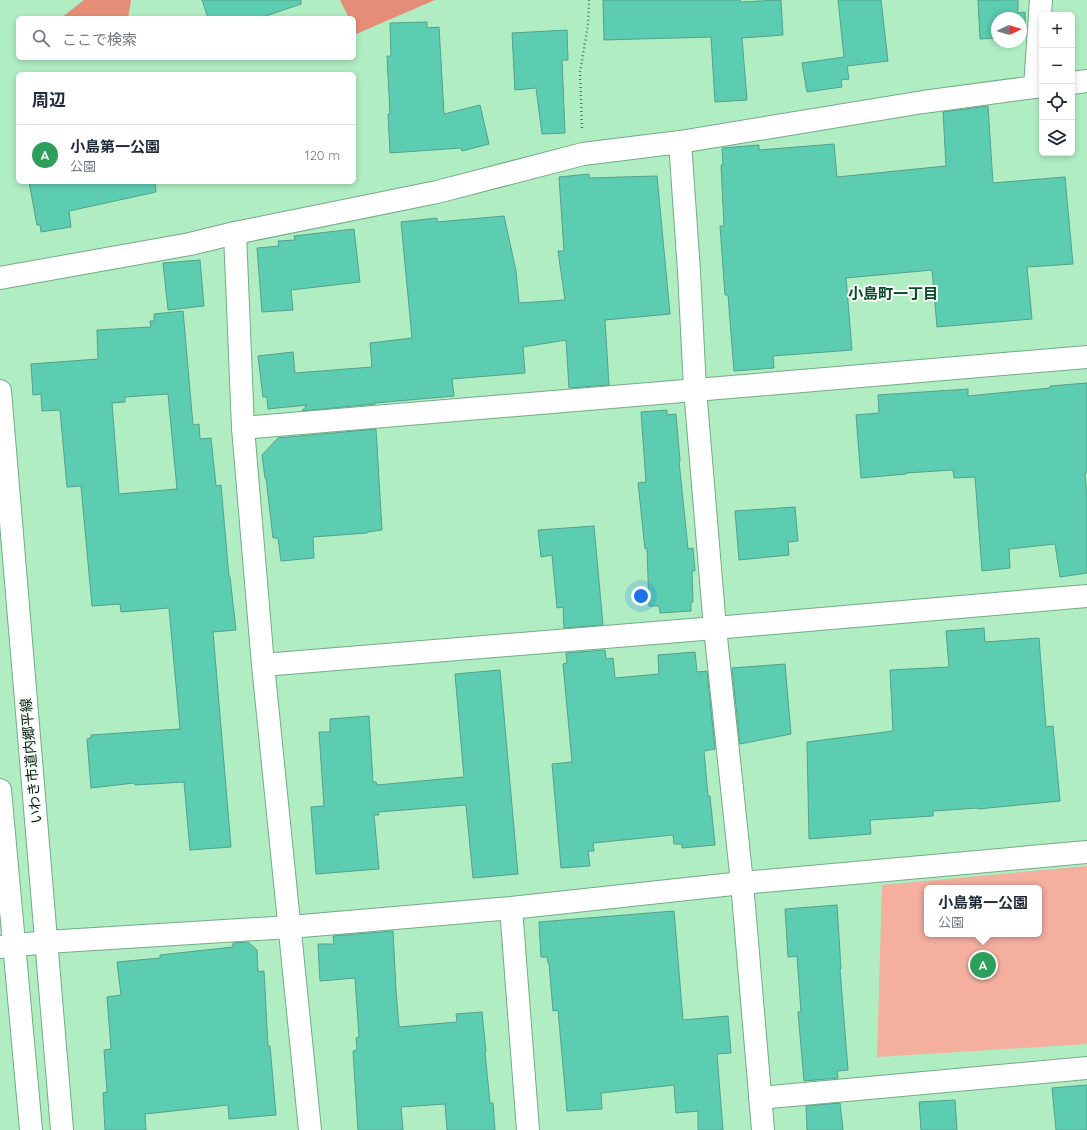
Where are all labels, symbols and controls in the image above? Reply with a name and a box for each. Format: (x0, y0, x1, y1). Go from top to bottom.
north arrow (991, 12, 1027, 48)
map controls (1039, 12, 1075, 156)
button: + (1039, 12, 1075, 48)
search box (16, 16, 356, 60)
icon: search (30, 27, 52, 49)
text: ここで検索 (62, 30, 137, 49)
button: − (1039, 48, 1075, 84)
button: locate (1039, 84, 1075, 120)
text: 周辺 (32, 89, 66, 110)
button: layers (1039, 120, 1075, 156)
text: 小島第一公園 (70, 137, 160, 156)
text: A (41, 147, 49, 163)
text: 120 m (305, 147, 340, 163)
text: 公園 (70, 158, 96, 174)
district label: 小島町一丁目 (848, 284, 938, 303)
your location (631, 586, 651, 606)
street label: いわき市道内郷平線 (17, 697, 45, 825)
popup (924, 885, 1042, 937)
text: 小島第一公園 (938, 893, 1028, 912)
text: 公園 (938, 914, 964, 930)
pin: A (970, 950, 996, 980)

